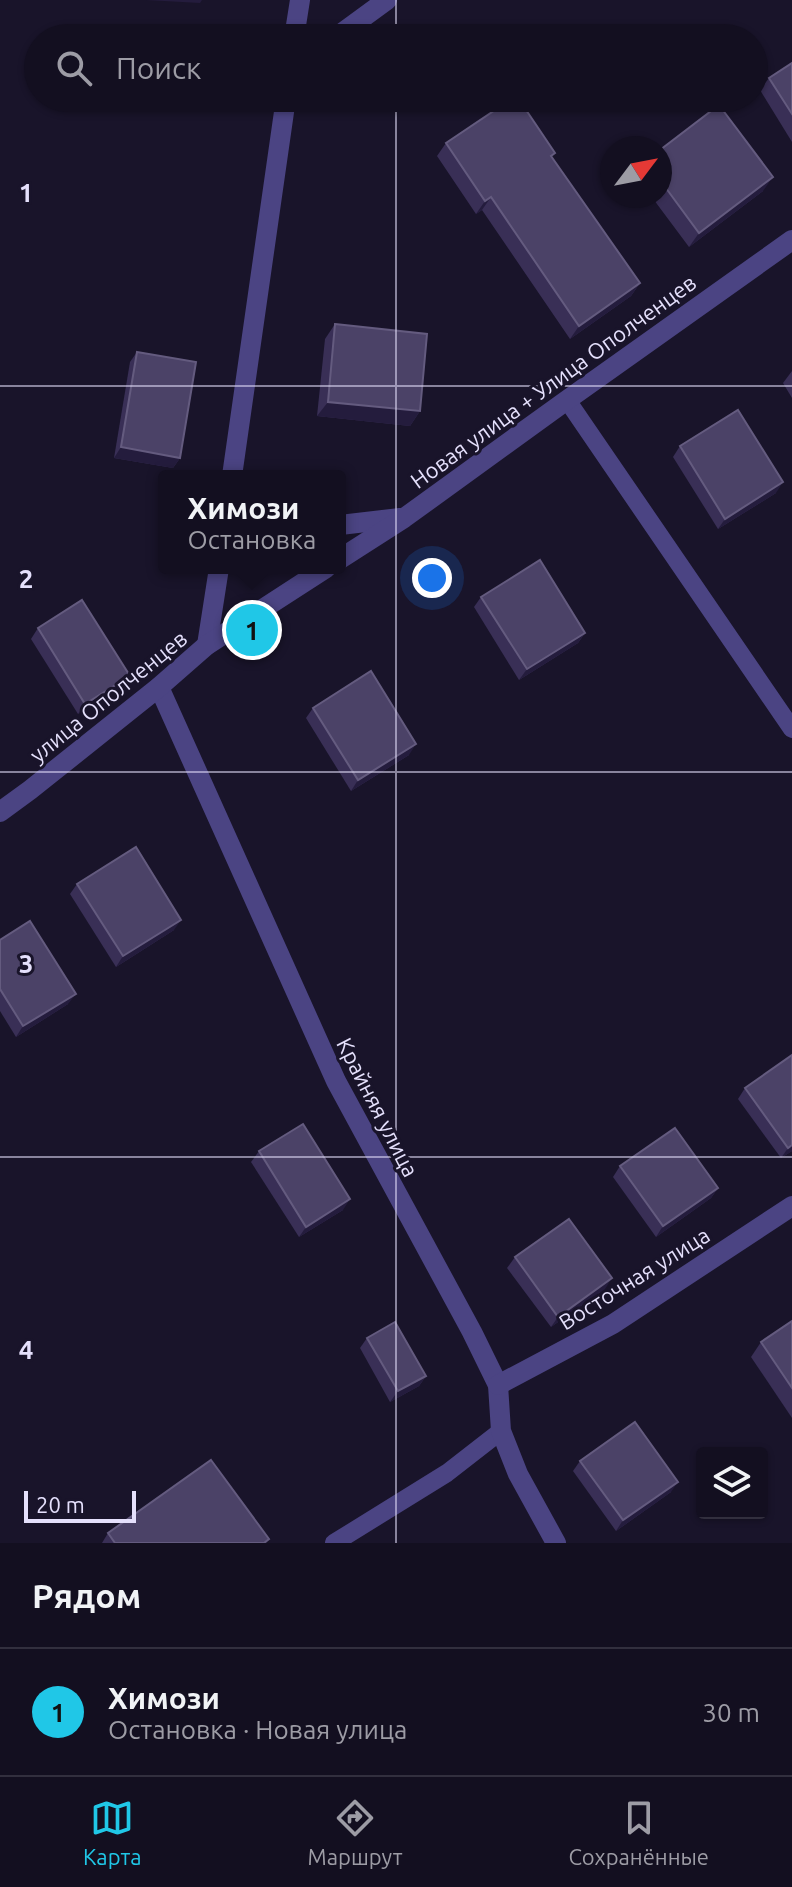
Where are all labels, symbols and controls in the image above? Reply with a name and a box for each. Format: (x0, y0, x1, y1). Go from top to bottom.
search box (24, 24, 768, 112)
icon: search (52, 46, 96, 90)
text: Поиск (116, 51, 201, 85)
north arrow (600, 136, 672, 208)
text: 1 (19, 178, 33, 207)
street label: Новая улица + Улица Ополченцев (405, 269, 701, 493)
popup (158, 470, 346, 574)
text: Химози (188, 491, 299, 525)
text: Остановка (188, 525, 317, 554)
your location (412, 558, 452, 598)
text: 2 (19, 564, 33, 593)
pin: 1 (226, 600, 278, 660)
street label: улица Ополченцев (25, 625, 191, 767)
text: 3 (19, 949, 33, 978)
street label: Крайняя улица (332, 1033, 424, 1181)
street label: Восточная улица (554, 1222, 714, 1334)
text: 4 (19, 1335, 33, 1364)
map controls (696, 1447, 768, 1519)
button: layers (696, 1447, 768, 1519)
scale bar (24, 1487, 136, 1523)
text: 20 m (36, 1492, 85, 1517)
text: Рядом (32, 1576, 141, 1614)
text: Химози (108, 1681, 220, 1715)
text: 1 (51, 1698, 65, 1727)
text: 30 m (702, 1698, 760, 1727)
text: Остановка · Новая улица (108, 1715, 407, 1744)
tab: Карта (83, 1796, 142, 1869)
tab: Маршрут (308, 1796, 402, 1869)
tab: Сохранённые (568, 1796, 709, 1869)

